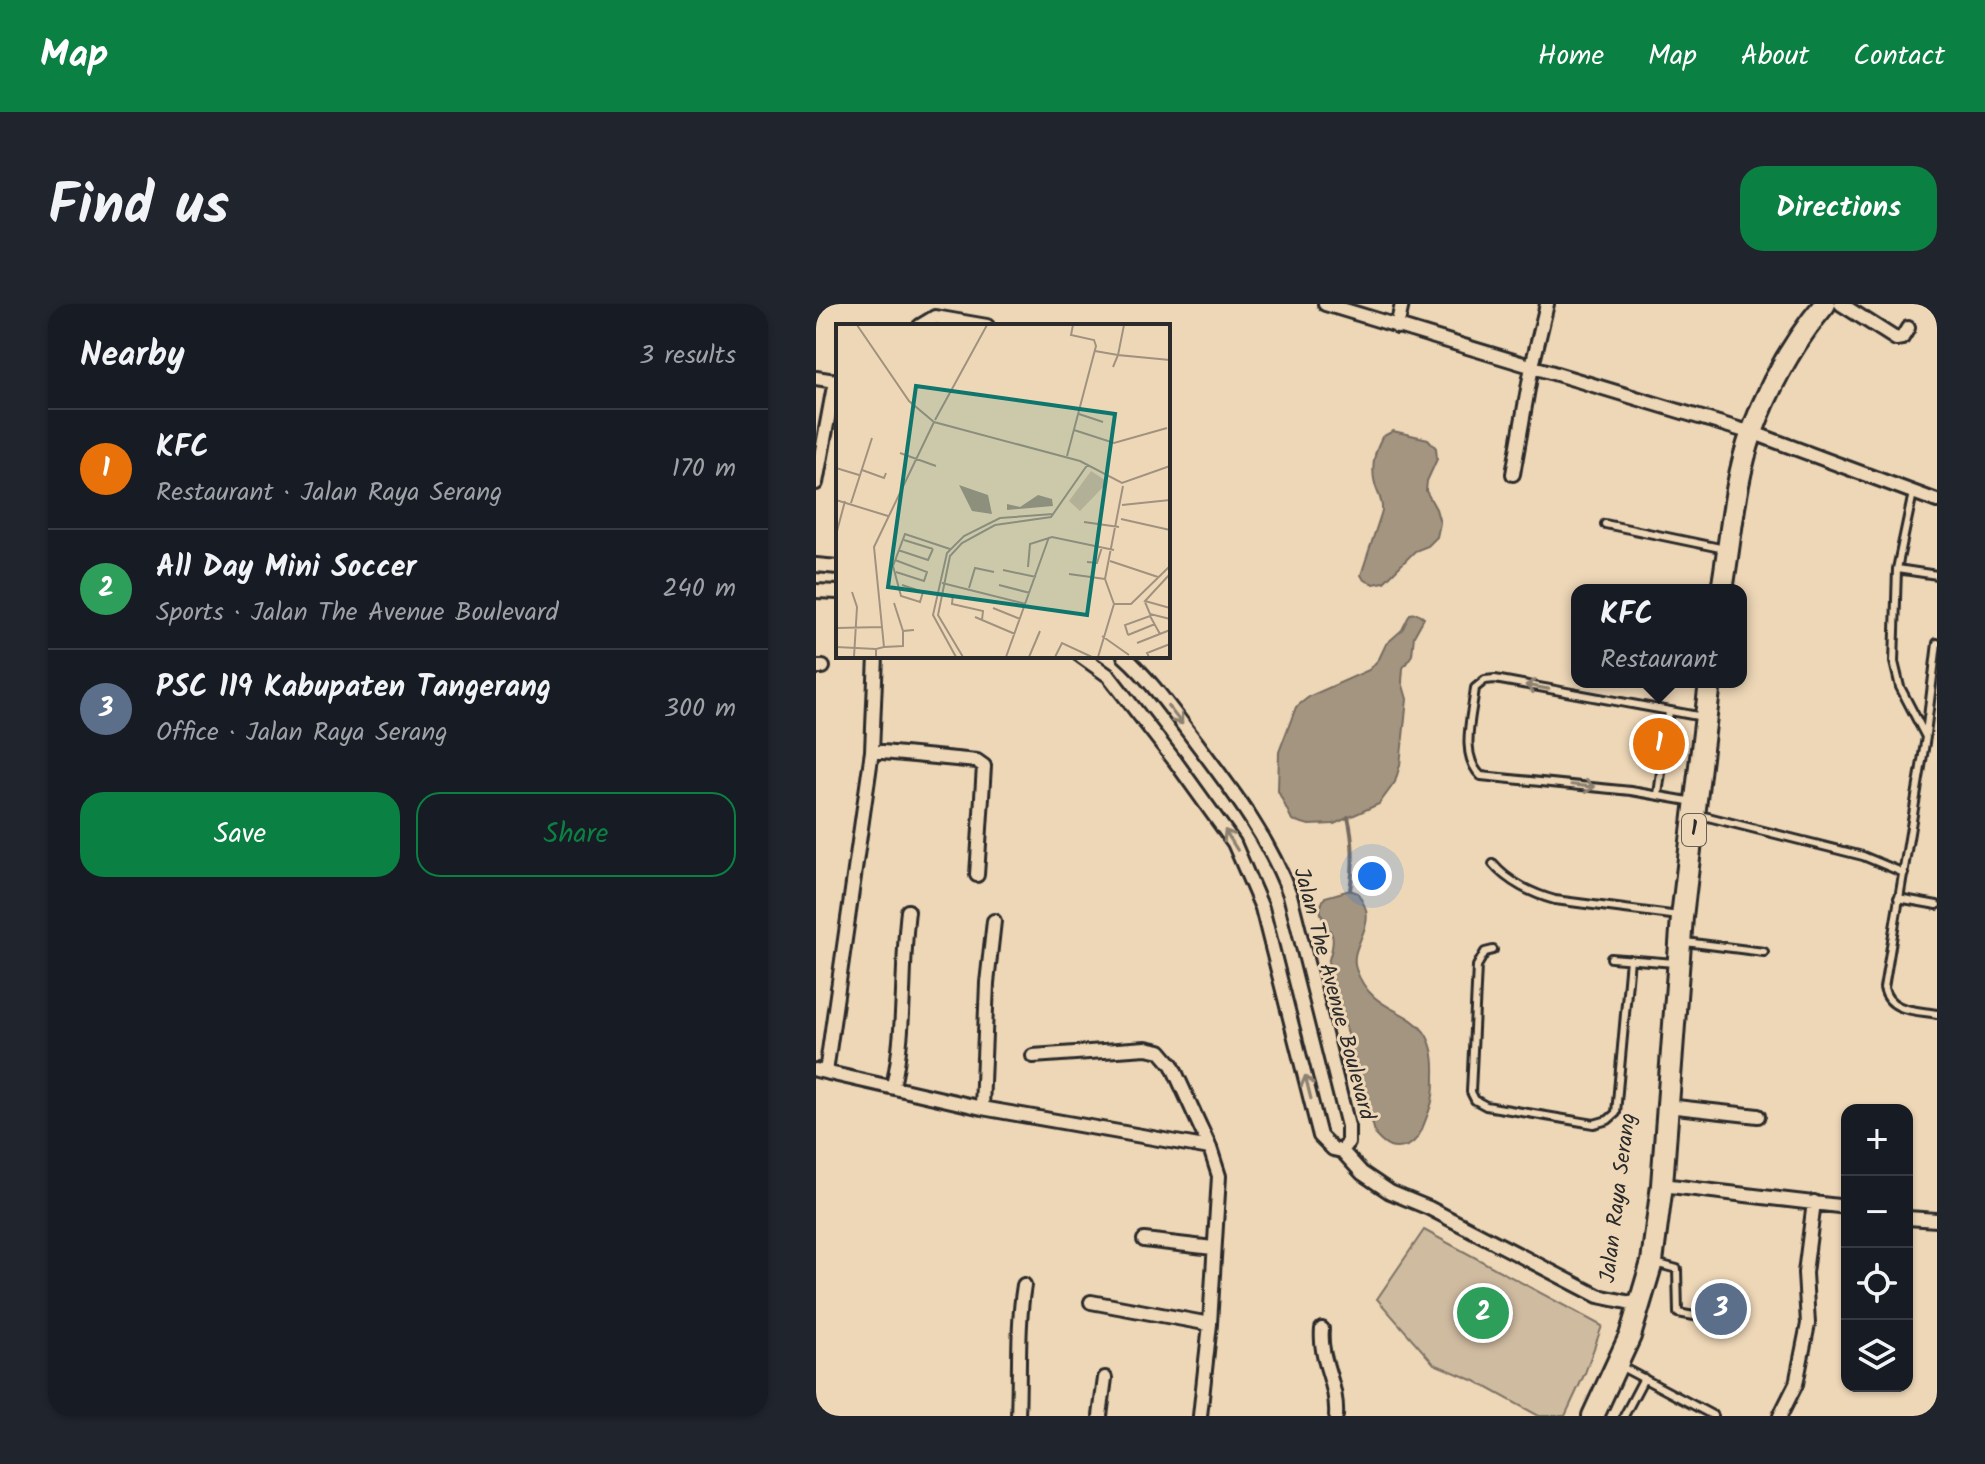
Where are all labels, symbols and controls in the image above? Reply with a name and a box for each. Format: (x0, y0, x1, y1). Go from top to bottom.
text: Map (40, 26, 109, 86)
text: Home (1538, 34, 1604, 79)
text: Map (1648, 34, 1697, 79)
text: About (1741, 34, 1809, 79)
text: Contact (1853, 34, 1945, 79)
text: Find us (48, 163, 229, 253)
button: Directions (1740, 166, 1937, 251)
inset map (836, 324, 1170, 658)
text: Nearby (80, 329, 185, 383)
text: 3 results (639, 335, 736, 377)
text: KFC (156, 424, 209, 472)
text: 1 (102, 448, 110, 490)
text: 170 m (672, 448, 736, 490)
text: Restaurant · Jalan Raya Serang (156, 472, 502, 514)
text: All Day Mini Soccer (156, 544, 416, 592)
text: 2 (98, 568, 114, 610)
text: 240 m (662, 568, 736, 610)
popup (1571, 584, 1747, 688)
text: KFC (1600, 591, 1653, 639)
text: Sports · Jalan The Avenue Boulevard (156, 592, 559, 634)
text: Restaurant (1600, 639, 1718, 681)
text: PSC 119 Kabupaten Tangerang (156, 664, 551, 712)
one-way arrow (1525, 679, 1550, 694)
text: 3 (99, 688, 113, 730)
text: 300 m (664, 688, 736, 730)
one-way arrow (1166, 704, 1184, 725)
text: Office · Jalan Raya Serang (156, 712, 448, 754)
pin: 1 (1633, 714, 1685, 774)
one-way arrow (1569, 779, 1596, 794)
button: Save (80, 792, 400, 877)
button: Share (416, 792, 736, 877)
road number: 1 (1682, 814, 1706, 846)
one-way arrow (1223, 829, 1239, 852)
your location (1352, 856, 1392, 896)
street label: Jalan The Avenue Boulevard (1282, 864, 1384, 1125)
one-way arrow (1299, 1075, 1314, 1101)
map controls (1841, 1104, 1913, 1392)
button: + (1841, 1104, 1913, 1176)
street label: Jalan Raya Serang (1591, 1111, 1647, 1285)
button: − (1841, 1176, 1913, 1248)
button: locate (1841, 1248, 1913, 1320)
pin: 3 (1695, 1279, 1747, 1339)
pin: 2 (1457, 1283, 1509, 1343)
button: layers (1841, 1320, 1913, 1392)

